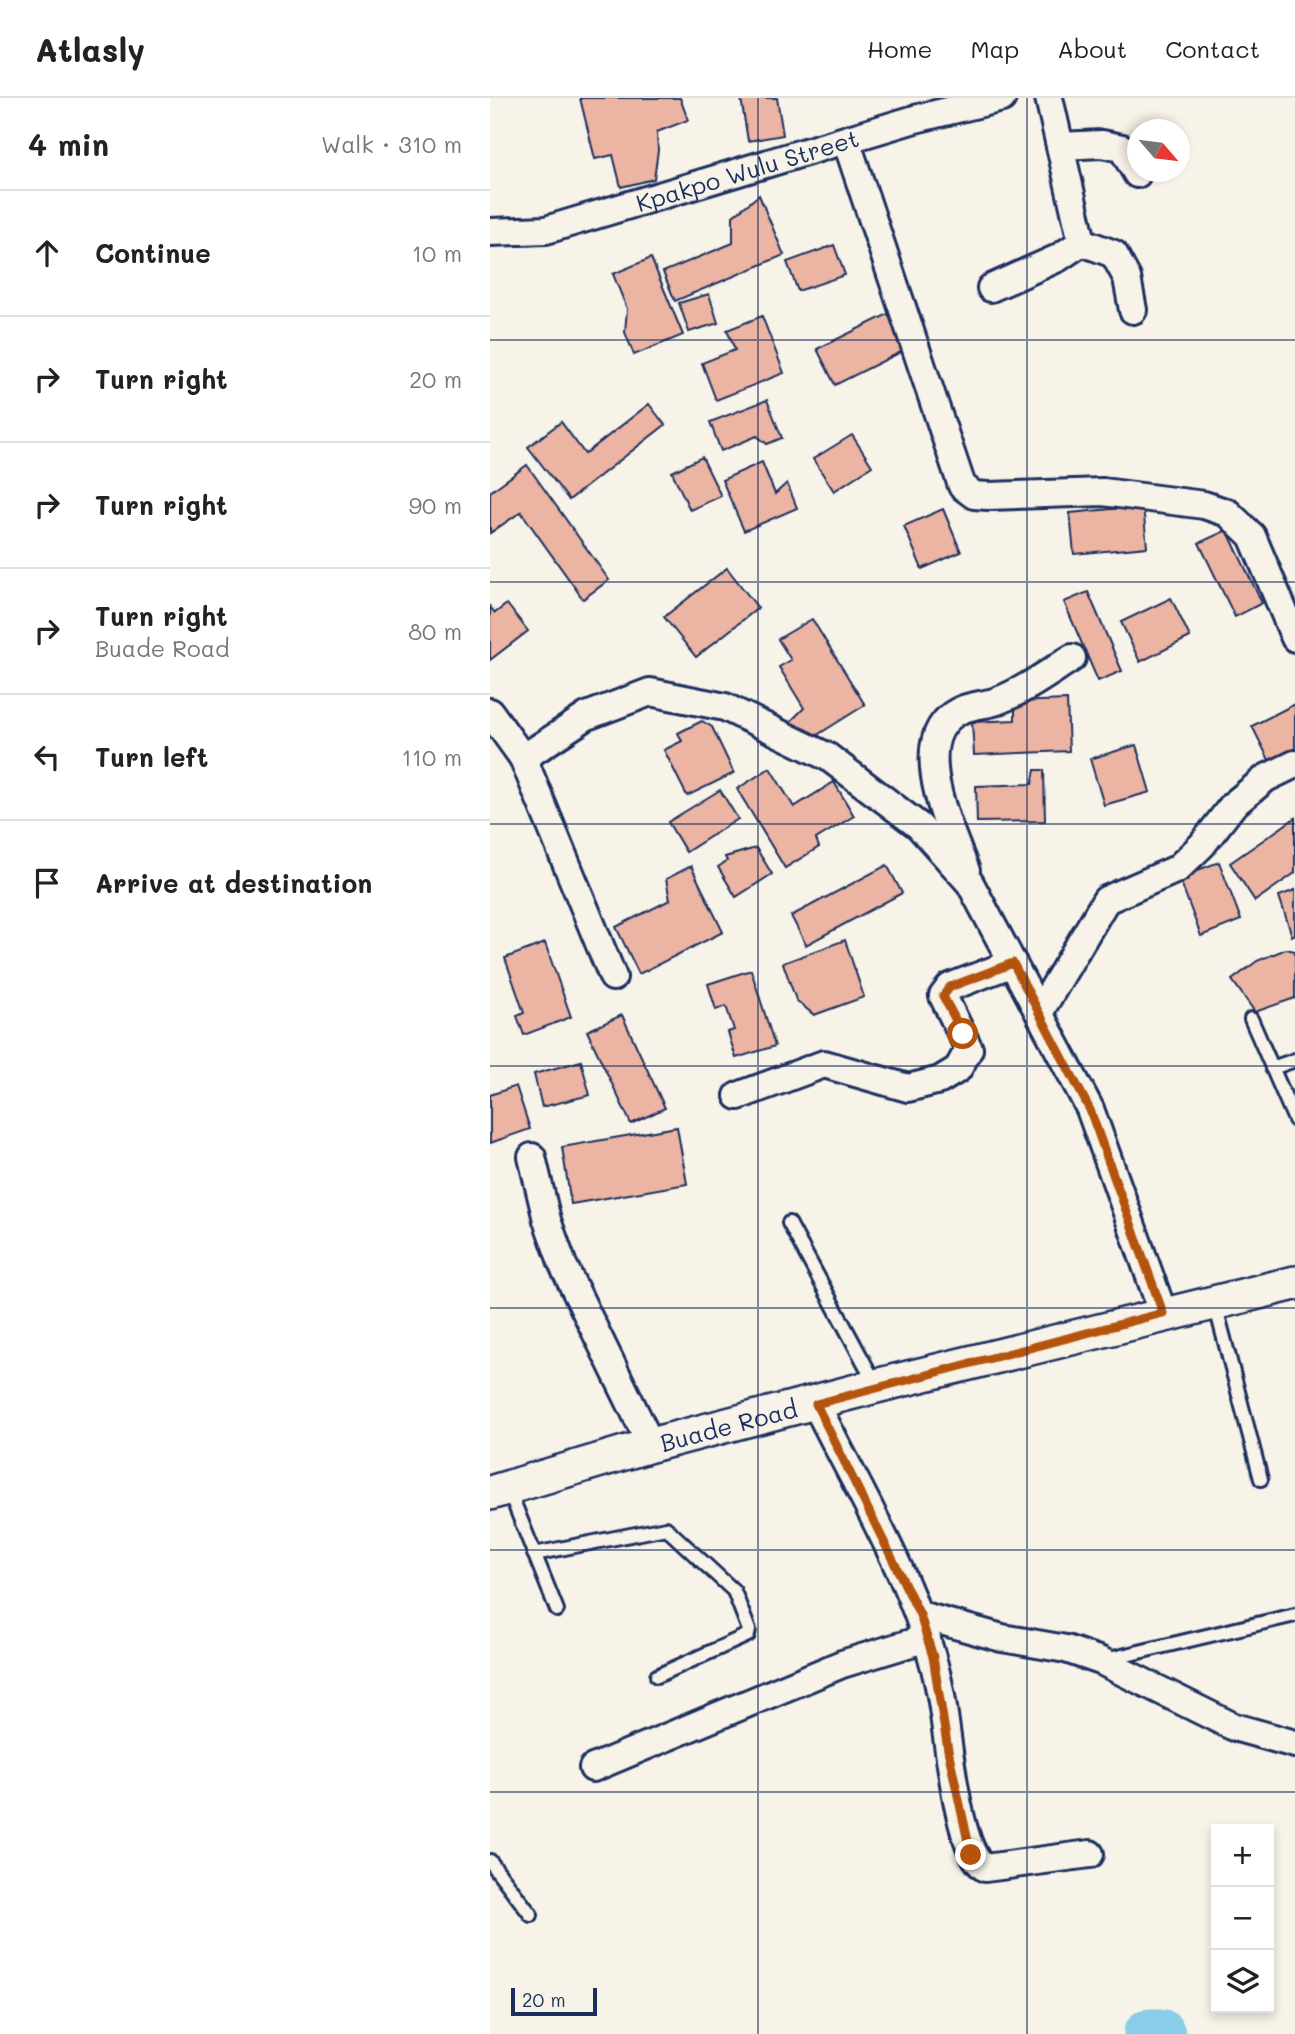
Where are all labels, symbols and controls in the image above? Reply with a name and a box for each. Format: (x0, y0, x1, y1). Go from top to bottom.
text: Atlasly (35, 27, 145, 70)
text: Home (867, 33, 932, 64)
text: Map (970, 33, 1019, 64)
text: About (1057, 33, 1127, 64)
text: Contact (1165, 33, 1260, 64)
north arrow (1127, 119, 1190, 182)
street label: Kpakpo Wulu Street (632, 121, 862, 218)
text: 4 min (28, 124, 109, 164)
text: Walk · 310 m (321, 129, 462, 159)
icon: ahead (28, 234, 66, 272)
text: Continue (95, 236, 211, 270)
text: 10 m (412, 238, 462, 268)
icon: right (28, 360, 66, 398)
text: Turn right (95, 362, 228, 396)
text: 20 m (409, 364, 462, 394)
icon: right (28, 486, 66, 524)
text: Turn right (95, 488, 228, 522)
text: 90 m (409, 490, 462, 520)
text: Turn right (95, 599, 228, 633)
icon: right (28, 612, 66, 650)
text: 80 m (408, 616, 462, 646)
text: Buade Road (95, 633, 230, 663)
icon: left (28, 738, 66, 776)
text: Turn left (95, 740, 208, 774)
text: 110 m (402, 742, 462, 772)
icon: arrive (28, 864, 66, 902)
text: Arrive at destination (95, 866, 372, 900)
route start (947, 1018, 978, 1049)
street label: Buade Road (656, 1392, 800, 1458)
map controls (1211, 1824, 1274, 2013)
button: + (1211, 1824, 1274, 1887)
route end (955, 1839, 986, 1870)
button: − (1211, 1887, 1274, 1950)
button: layers (1211, 1950, 1274, 2013)
scale bar (511, 1985, 597, 2017)
text: 20 m (522, 1987, 566, 2012)

